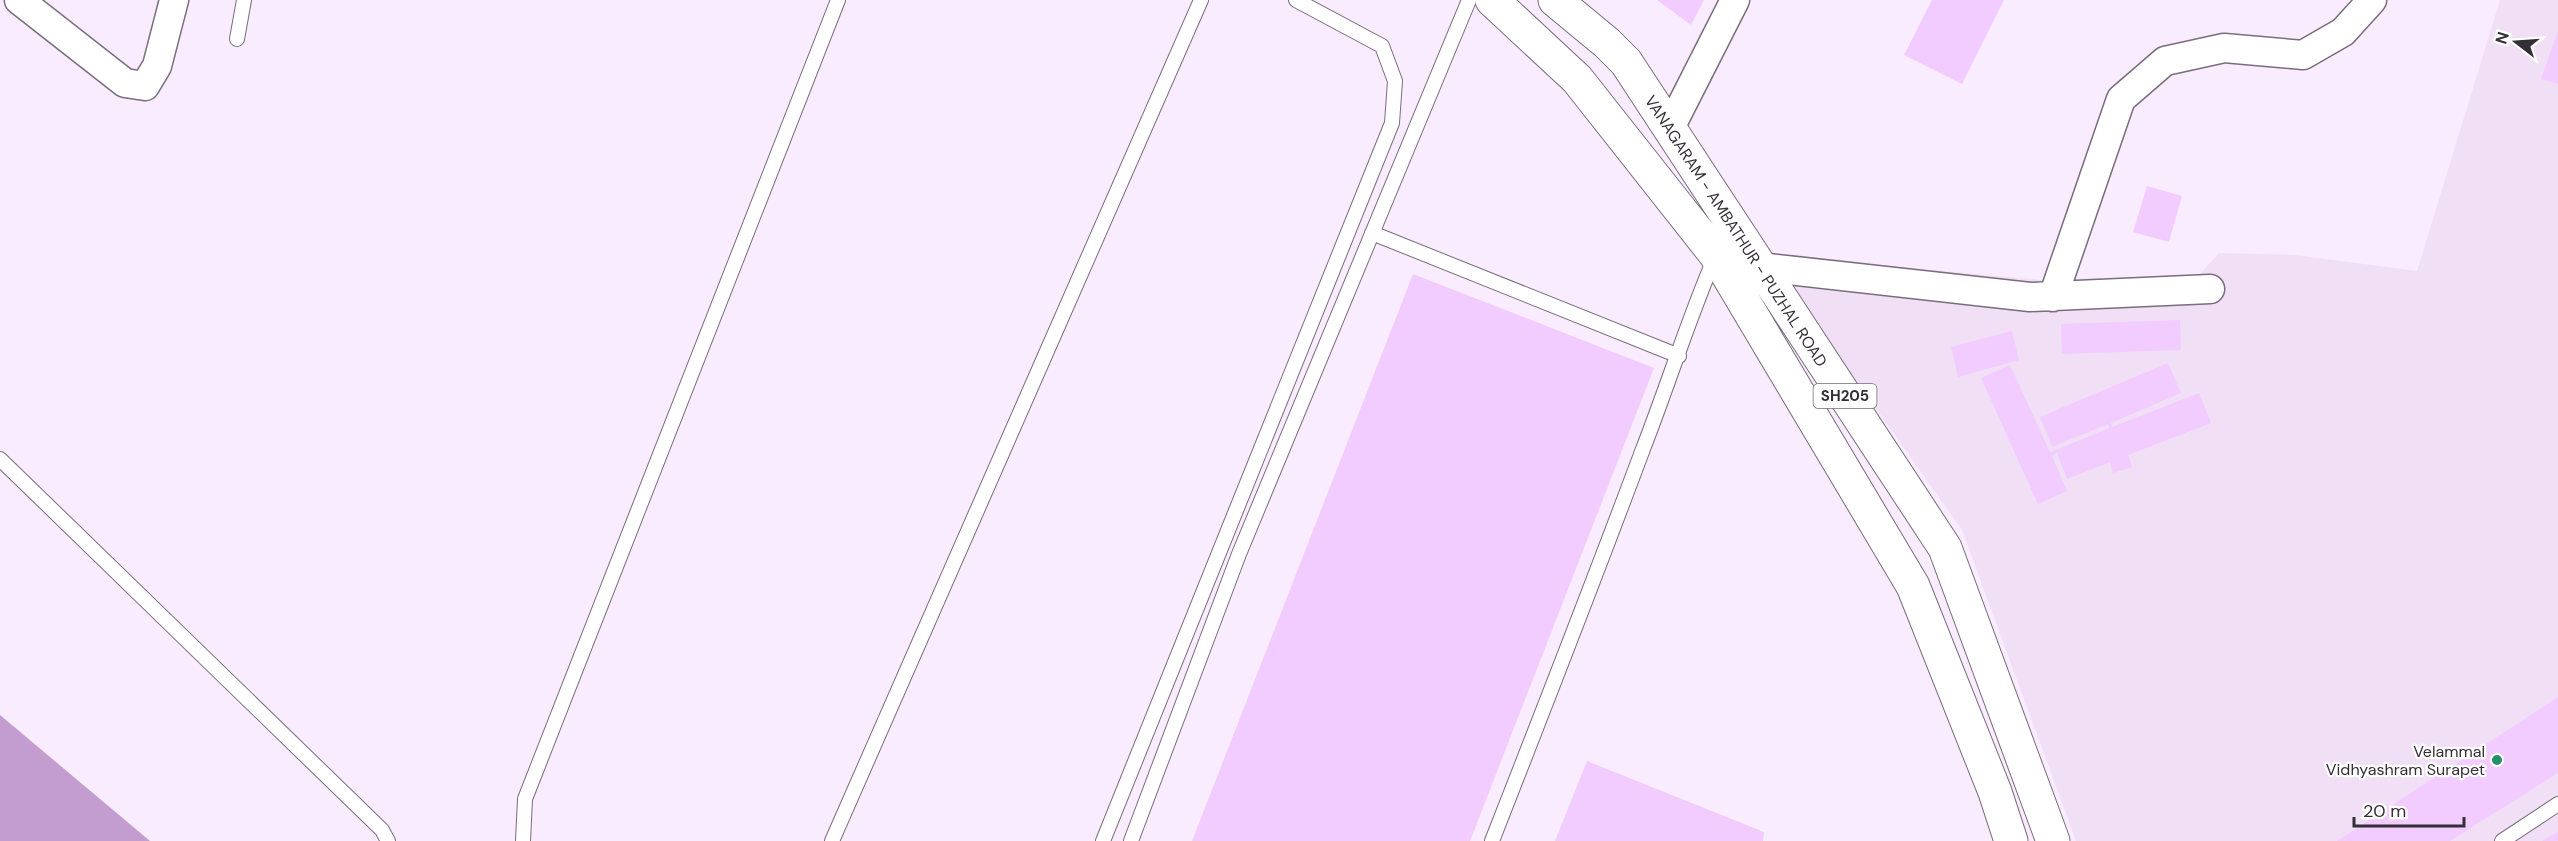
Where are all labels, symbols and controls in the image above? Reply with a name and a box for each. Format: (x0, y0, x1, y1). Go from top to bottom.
north arrow (2486, 12, 2546, 72)
text: N (2490, 29, 2514, 46)
street label: VANAGARAM - AMBATHUR - PUZHAL ROAD (1640, 91, 1832, 371)
road number: SH205 (1814, 384, 1876, 408)
place label: Velammal Vidhyashram Surapet (2326, 741, 2485, 780)
marker: Velammal Vidhyashram Surapet (2490, 753, 2504, 767)
scale bar (2354, 790, 2464, 828)
text: 20 m (2363, 799, 2406, 823)

